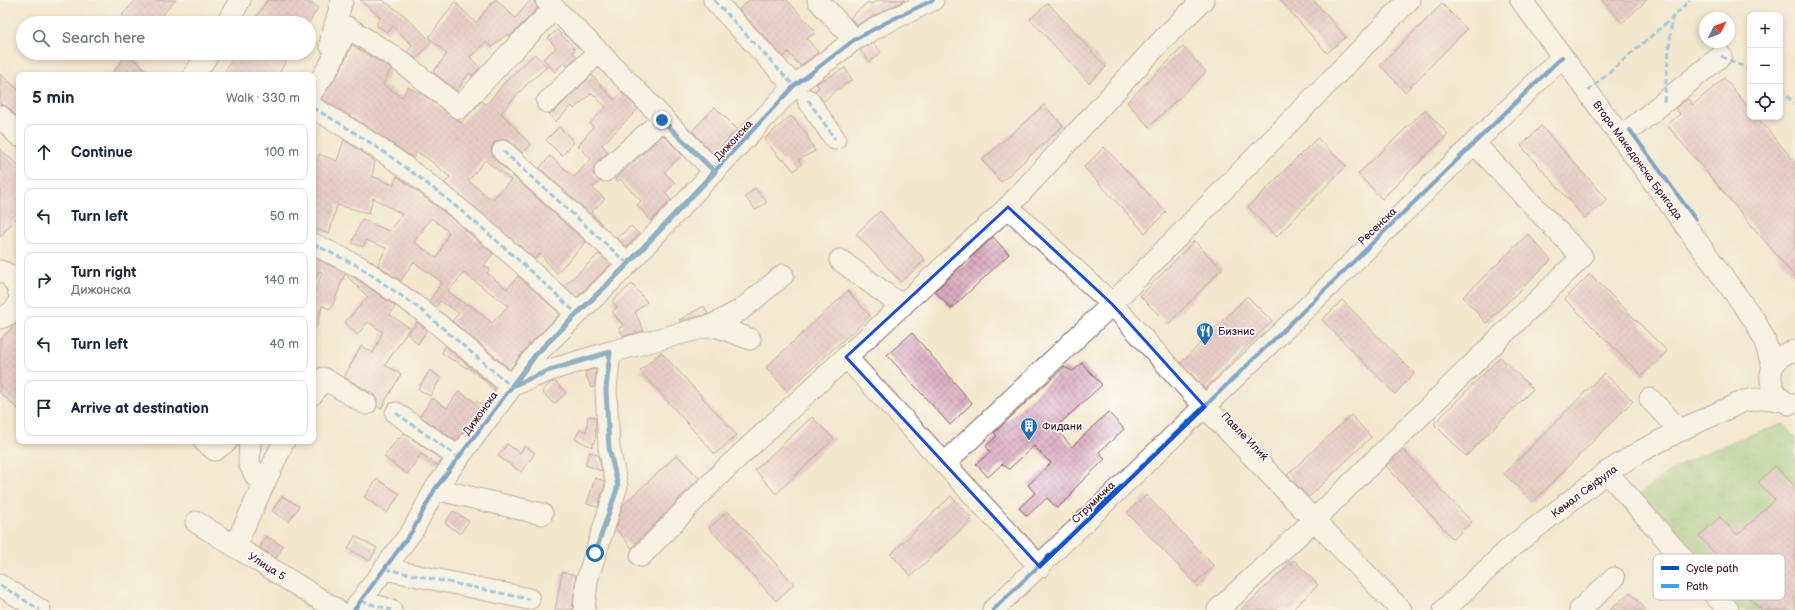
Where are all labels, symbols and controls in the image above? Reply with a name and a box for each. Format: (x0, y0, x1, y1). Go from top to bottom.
north arrow (1699, 12, 1735, 48)
map controls (1747, 12, 1783, 120)
button: + (1747, 12, 1783, 48)
search box (16, 16, 316, 60)
icon: search (30, 27, 52, 49)
text: Search here (62, 29, 145, 48)
button: − (1747, 48, 1783, 84)
button: locate (1747, 84, 1783, 120)
text: 5 min (32, 88, 75, 108)
text: Walk · 330 m (226, 90, 300, 106)
street label: Втора Македонска Бригада (1590, 98, 1685, 223)
route end (653, 111, 671, 129)
street label: Дижонска (711, 117, 756, 163)
icon: ahead (33, 141, 55, 163)
text: Continue (71, 143, 133, 162)
text: 100 m (264, 144, 299, 160)
icon: left (33, 205, 55, 227)
street label: Ресенска (1355, 205, 1400, 248)
text: Turn left (71, 207, 128, 226)
text: 50 m (270, 208, 299, 224)
text: Turn right (71, 263, 136, 282)
icon: right (33, 269, 55, 291)
text: 140 m (264, 272, 299, 288)
text: Дижонска (71, 282, 131, 298)
restaurant icon: Бизнис (1195, 321, 1215, 346)
place label: Бизнис (1218, 325, 1255, 338)
icon: left (33, 333, 55, 355)
text: Turn left (71, 335, 128, 354)
text: 40 m (269, 336, 299, 352)
street label: Дижонска (460, 388, 501, 438)
icon: arrive (33, 397, 55, 419)
text: Arrive at destination (71, 399, 209, 418)
street label: Павле Илиќ (1218, 410, 1271, 463)
building icon: Фидани (1019, 416, 1039, 441)
place label: Фидани (1042, 420, 1082, 433)
street label: Кемал Сејфула (1549, 462, 1620, 520)
street label: Струмичка (1069, 478, 1118, 526)
route start (586, 544, 604, 562)
street label: Улица 5 (246, 550, 288, 583)
legend (1653, 554, 1785, 600)
text: Cycle path (1686, 562, 1738, 575)
text: Path (1686, 580, 1708, 593)

